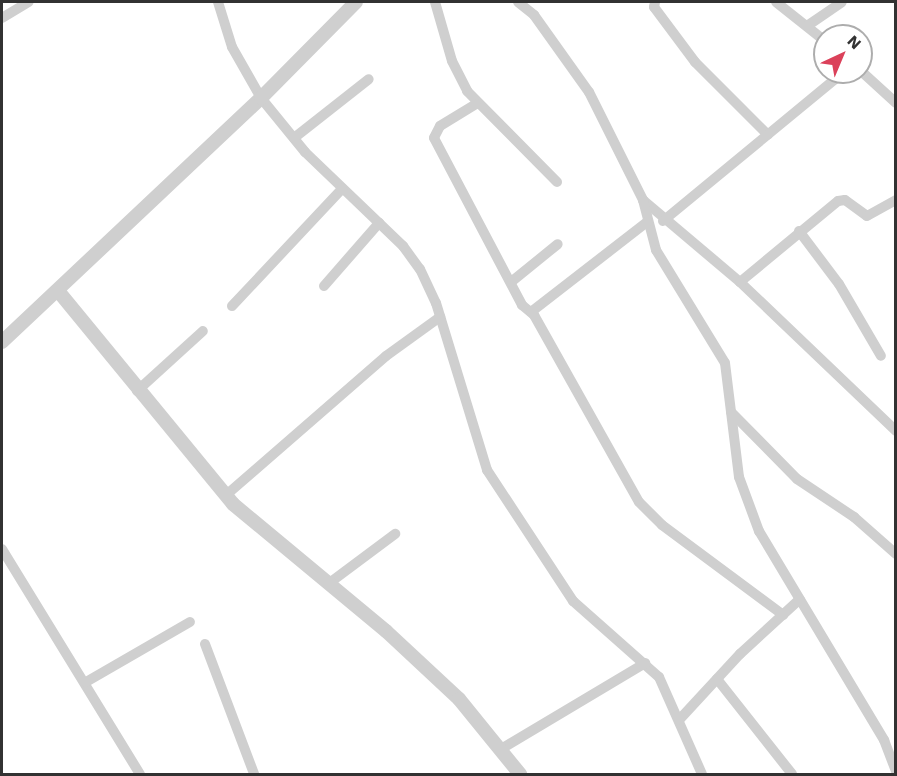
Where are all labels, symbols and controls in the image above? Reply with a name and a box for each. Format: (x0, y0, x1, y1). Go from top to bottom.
north arrow (813, 24, 873, 84)
text: N (844, 31, 865, 53)

